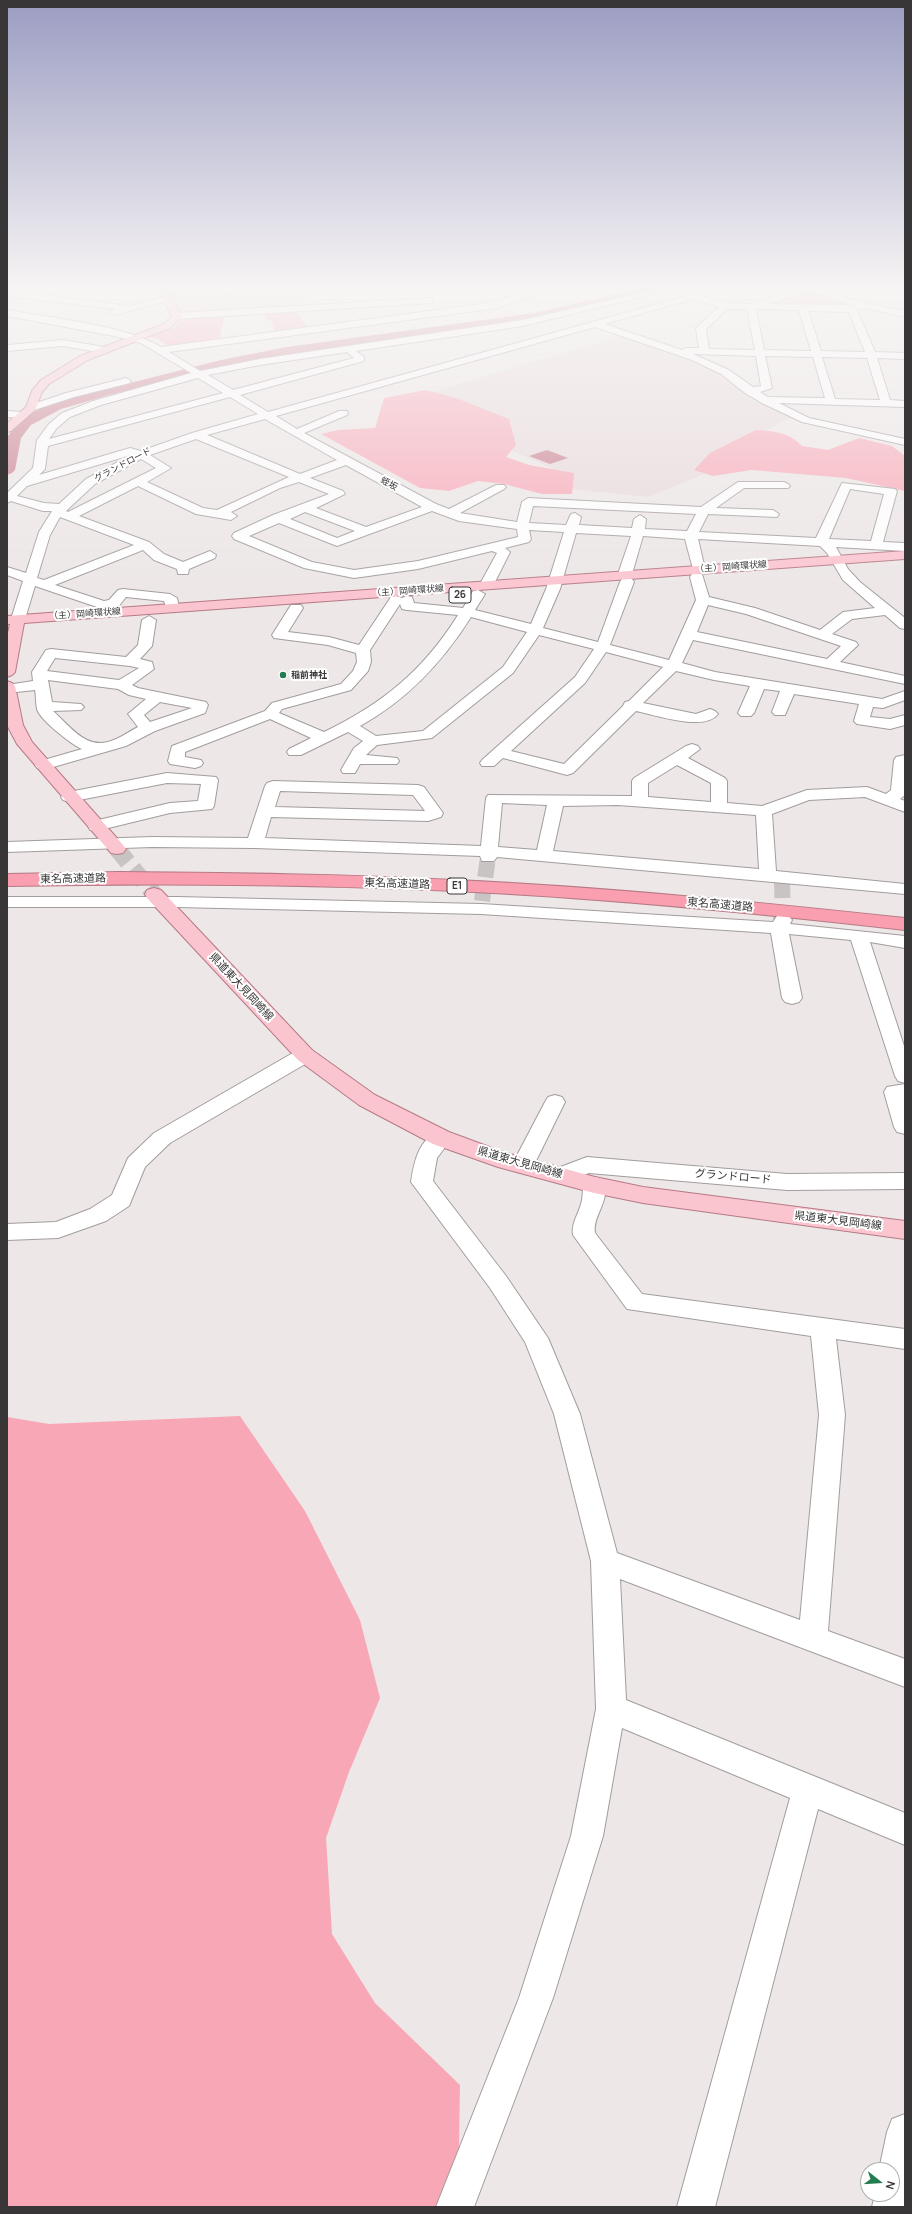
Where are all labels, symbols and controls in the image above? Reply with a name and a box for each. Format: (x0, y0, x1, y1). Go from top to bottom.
street label: グランドロード (93, 445, 153, 485)
street label: 蛭坂 (379, 475, 399, 493)
street label: （主）岡崎環状線 (695, 559, 767, 575)
street label: （主）岡崎環状線 (372, 583, 444, 599)
road number: 26 (449, 587, 471, 603)
street label: （主）岡崎環状線 (49, 606, 121, 622)
marker: 稲前神社 (278, 670, 288, 680)
place label: 稲前神社 (291, 670, 327, 680)
street label: 東名高速道路 (40, 872, 106, 886)
street label: 東名高速道路 (364, 876, 430, 892)
road number: E1 (447, 878, 467, 894)
street label: 東名高速道路 (687, 896, 753, 914)
street label: 県道東大見岡崎線 (206, 950, 276, 1024)
street label: 県道東大見岡崎線 (476, 1145, 564, 1181)
street label: グランドロード (694, 1167, 772, 1187)
street label: 県道東大見岡崎線 (794, 1209, 882, 1233)
north arrow (860, 2162, 900, 2202)
text: N (883, 2179, 899, 2191)

